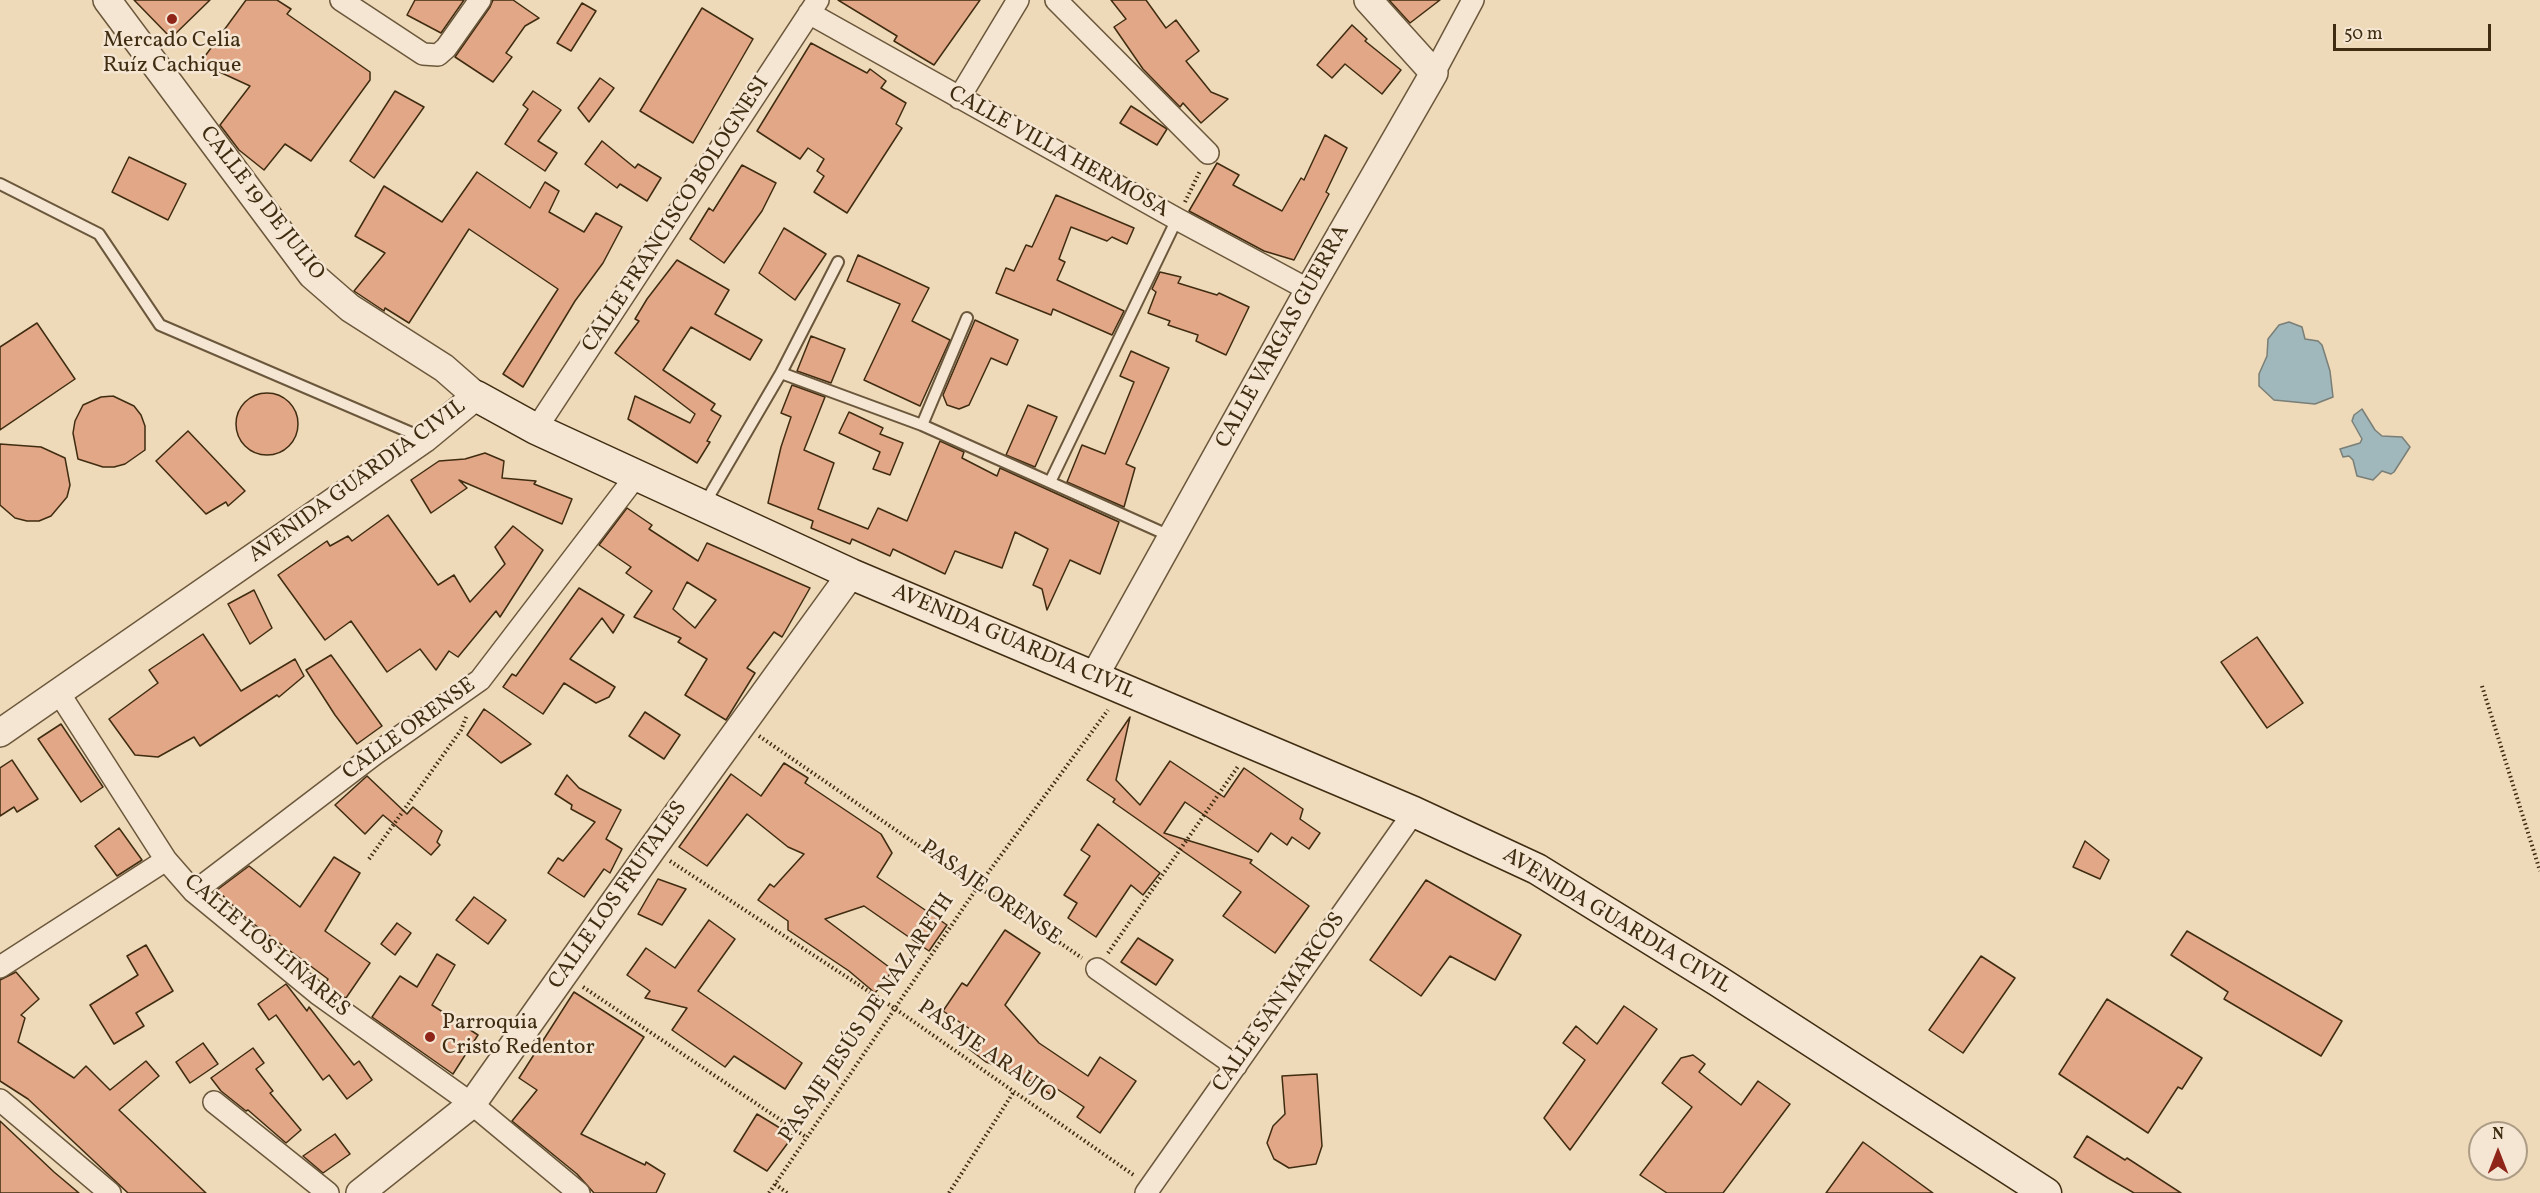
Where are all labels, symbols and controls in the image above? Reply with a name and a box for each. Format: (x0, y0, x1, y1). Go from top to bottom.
marker: Mercado Celia Ruíz Cachique (165, 12, 179, 26)
scale bar (2336, 12, 2494, 50)
text: 50 m (2344, 22, 2383, 47)
place label: Mercado Celia Ruíz Cachique (103, 29, 241, 80)
street label: CALLE FRANCISCO BOLOGNESI (578, 72, 776, 358)
street label: CALLE VILLA HERMOSA (943, 81, 1173, 225)
street label: CALLE 19 DE JULIO (193, 122, 329, 286)
street label: CALLE VARGAS GUERRA (1211, 221, 1357, 453)
street label: AVENIDA GUARDIA CIVIL (244, 394, 472, 570)
street label: AVENIDA GUARDIA CIVIL (887, 580, 1139, 706)
street label: CALLE ORENSE (338, 673, 482, 787)
street label: CALLE LOS FRUTALES (544, 797, 694, 995)
street label: PASAJE ORENSE (915, 836, 1065, 952)
street label: AVENIDA GUARDIA CIVIL (1497, 843, 1735, 1001)
street label: CALLE LOS LIÑARES (178, 870, 354, 1024)
street label: PASAJE JESÚS DE NAZARETH (775, 889, 961, 1149)
street label: CALLE SAN MARCOS (1208, 908, 1352, 1098)
street label: PASAJE ARAUJO (912, 995, 1060, 1111)
place label: Parroquia Cristo Redentor (442, 1011, 595, 1062)
marker: Parroquia Cristo Redentor (423, 1030, 437, 1044)
north arrow (2468, 1121, 2528, 1181)
text: N (2492, 1124, 2504, 1146)

